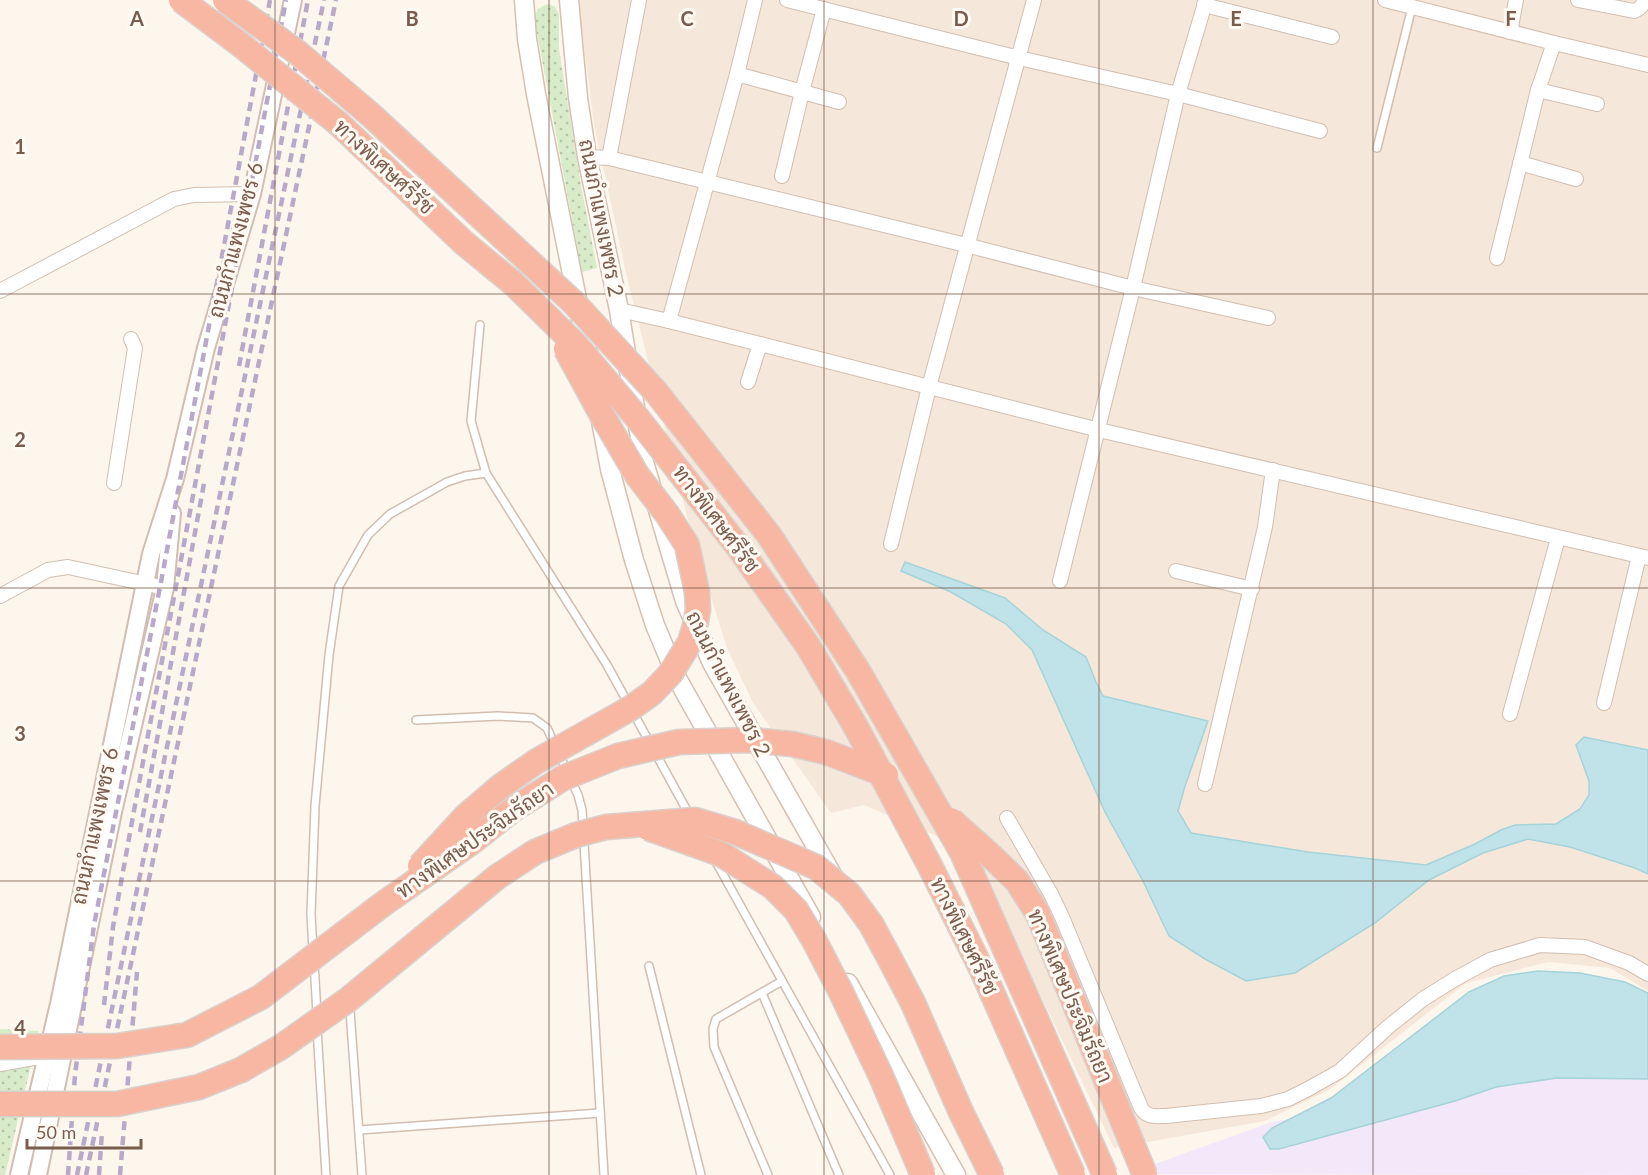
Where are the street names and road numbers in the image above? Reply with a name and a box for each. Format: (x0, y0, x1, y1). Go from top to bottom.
street label: ทางพิเศษศรีรัช (330, 113, 440, 219)
street label: ถนนกำแพงเพชร 2 (575, 137, 630, 299)
street label: ถนนกำแพงเพชร 6 (202, 159, 267, 320)
street label: ทางพิเศษศรีรัช (669, 460, 766, 577)
street label: ถนนกำแพงเพชร 2 (682, 606, 777, 760)
street label: ถนนกำแพงเพชร 6 (65, 745, 122, 907)
street label: ทางพิเศษประจิมรัถยา (391, 775, 558, 902)
street label: ทางพิเศษศรีรัช (926, 872, 1005, 998)
street label: ทางพิเศษประจิมรัถยา (1023, 905, 1119, 1086)

